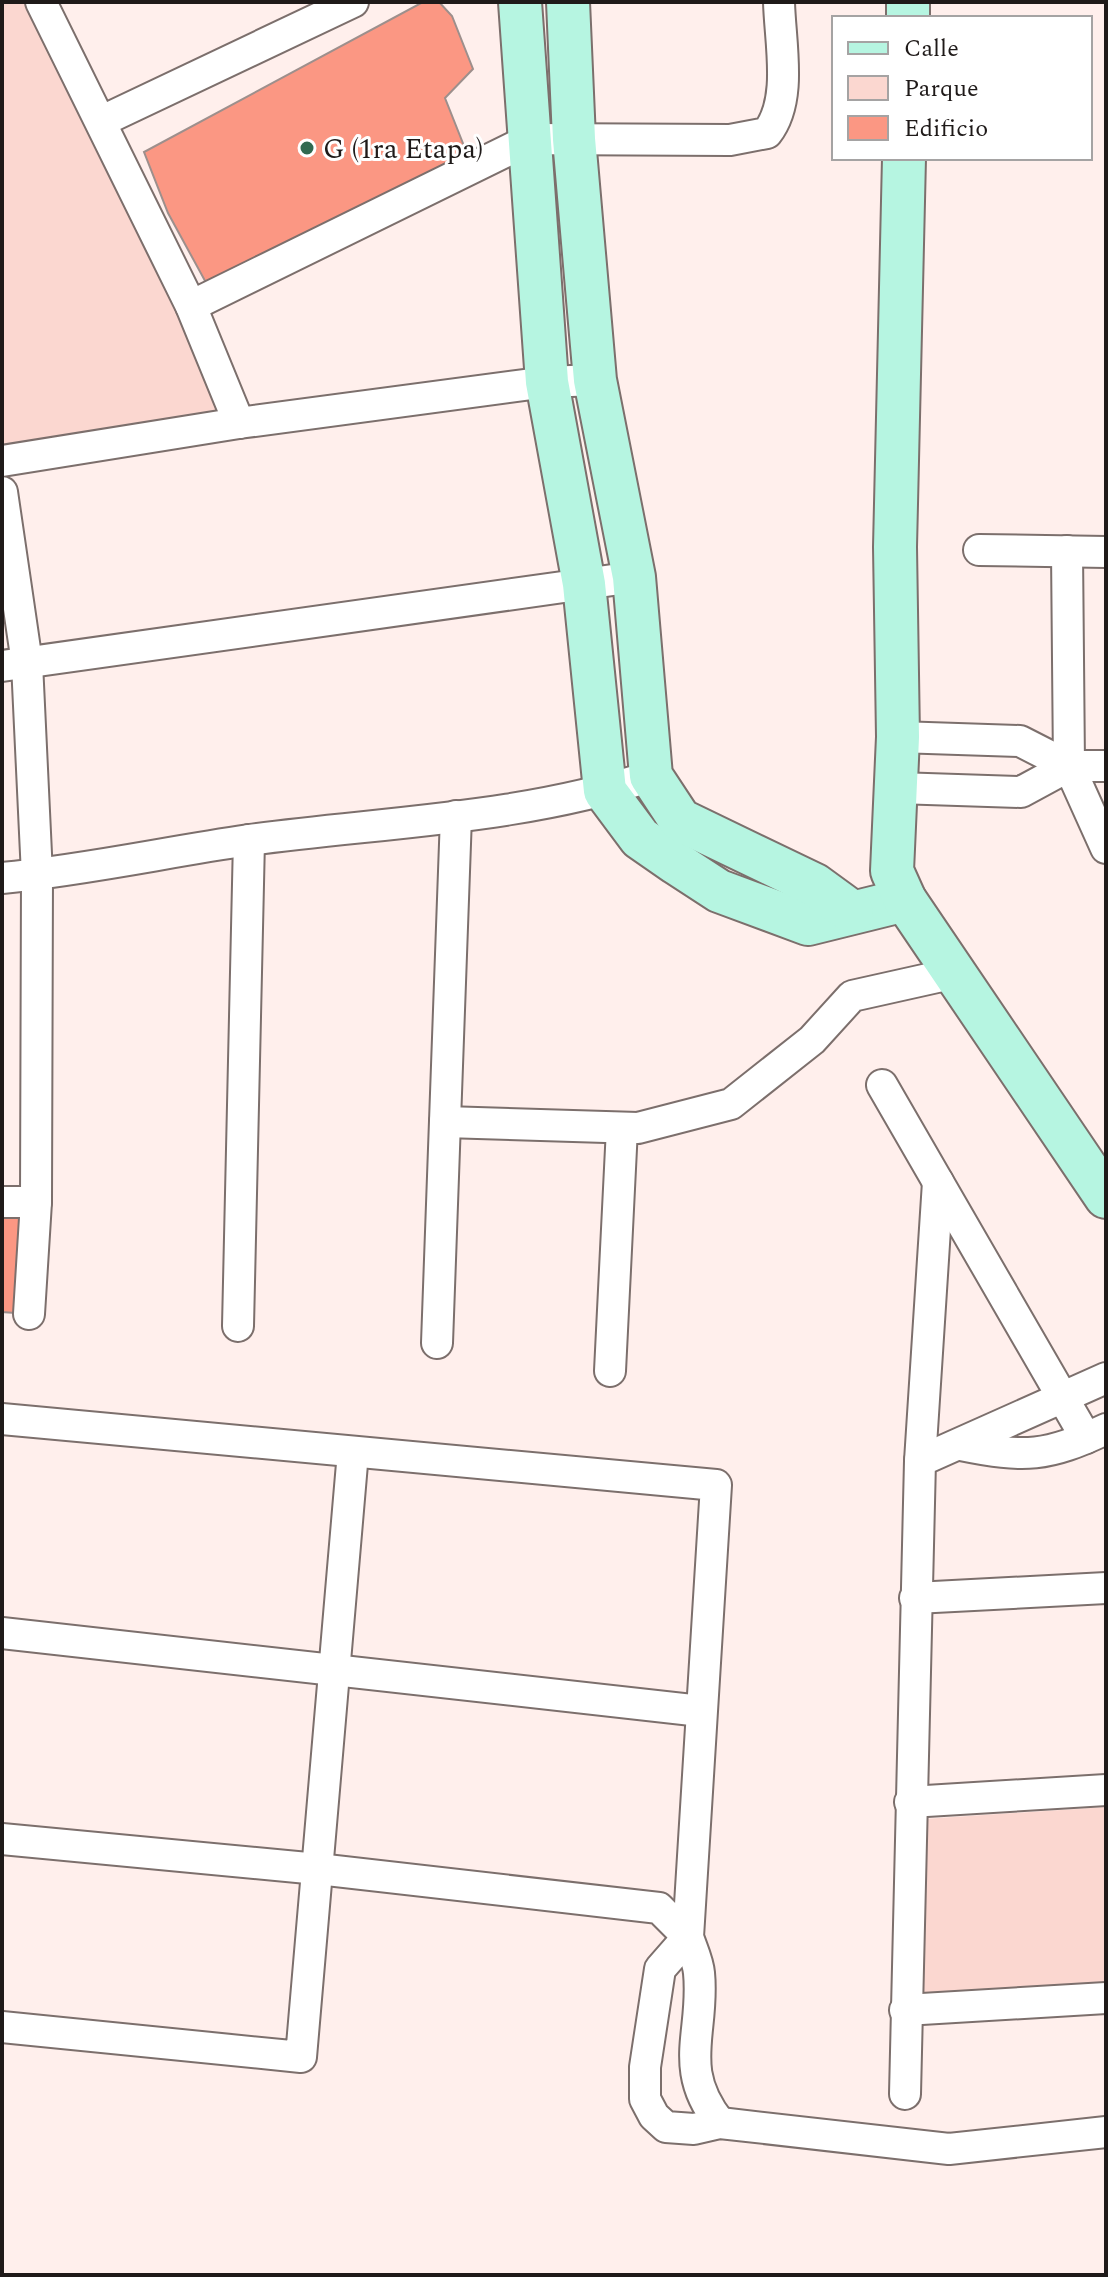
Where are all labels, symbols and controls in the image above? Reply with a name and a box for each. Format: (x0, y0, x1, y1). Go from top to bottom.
legend (832, 16, 1092, 160)
text: Calle (904, 31, 959, 67)
text: Parque (904, 71, 979, 107)
text: Edificio (904, 111, 988, 147)
place label: G (1ra Etapa) (323, 128, 483, 171)
marker: G (1ra Etapa) (298, 139, 316, 157)

